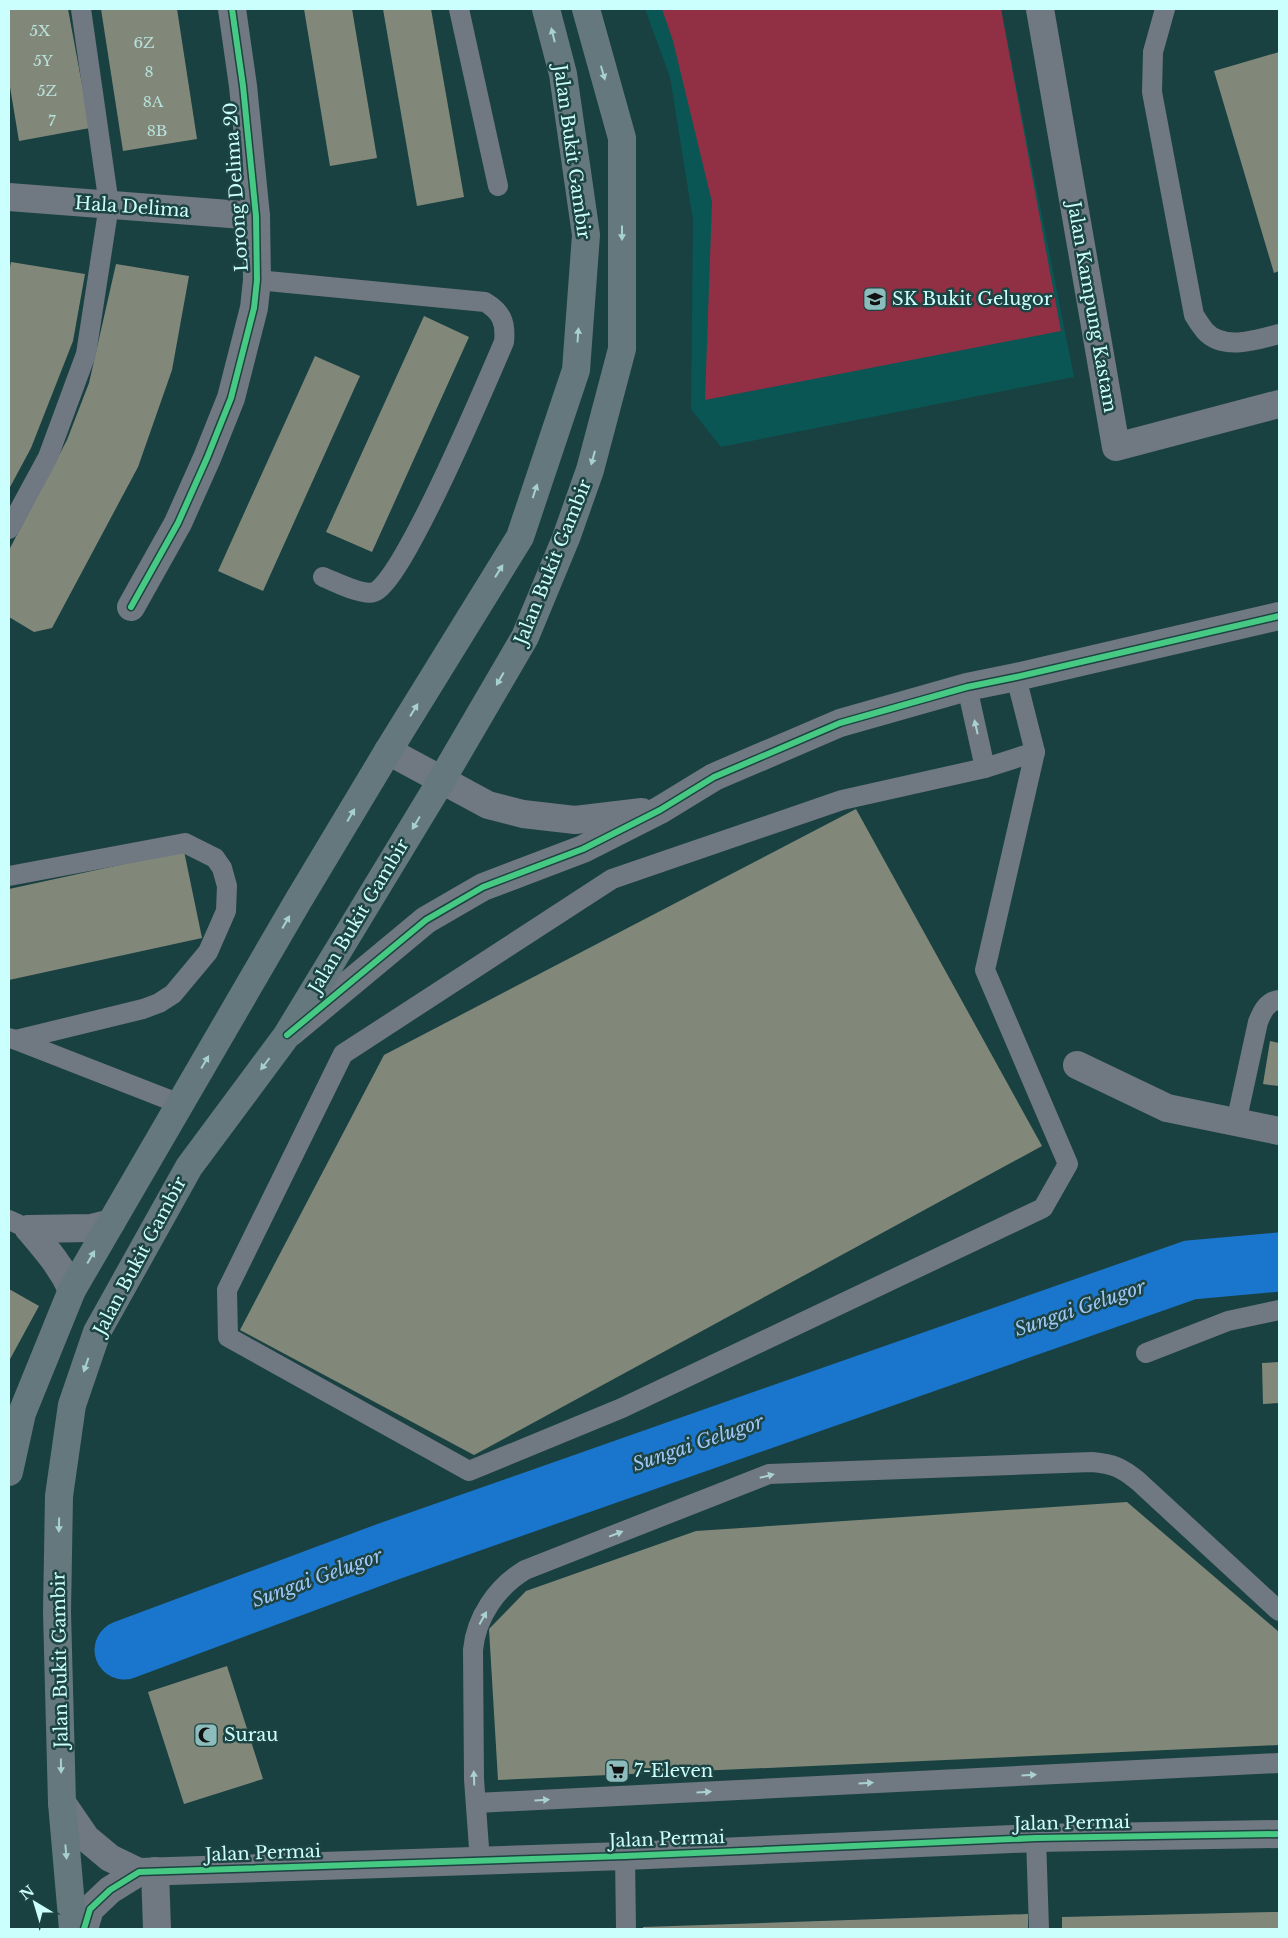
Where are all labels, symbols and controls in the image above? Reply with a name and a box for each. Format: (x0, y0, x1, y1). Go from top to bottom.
house number: 5X (30, 21, 51, 40)
one-way arrow (549, 28, 557, 43)
house number: 6Z (133, 33, 155, 52)
house number: 5Y (33, 51, 54, 70)
street label: Jalan Bukit Gambir (549, 61, 595, 241)
house number: 8 (144, 62, 154, 81)
one-way arrow (600, 65, 608, 80)
house number: 5Z (37, 81, 57, 100)
house number: 8A (143, 92, 164, 111)
street label: Lorong Delima 20 (219, 102, 253, 272)
house number: 7 (48, 111, 56, 130)
house number: 8B (147, 121, 167, 140)
street label: Hala Delima (74, 192, 190, 222)
street label: Jalan Kampung Kastam (1062, 198, 1121, 414)
one-way arrow (618, 225, 626, 241)
school or university icon: SK Bukit Gelugor (862, 286, 888, 312)
place label: SK Bukit Gelugor (892, 288, 1053, 310)
one-way arrow (575, 326, 583, 342)
one-way arrow (589, 450, 597, 465)
street label: Jalan Bukit Gambir (509, 476, 596, 650)
one-way arrow (532, 483, 540, 498)
one-way arrow (494, 565, 504, 578)
one-way arrow (496, 673, 505, 686)
one-way arrow (409, 703, 418, 716)
one-way arrow (972, 720, 980, 735)
one-way arrow (346, 808, 355, 822)
one-way arrow (411, 816, 420, 829)
street label: Jalan Bukit Gambir (303, 834, 414, 999)
one-way arrow (282, 915, 291, 928)
one-way arrow (200, 1055, 209, 1069)
one-way arrow (260, 1057, 270, 1071)
street label: Jalan Bukit Gambir (88, 1173, 191, 1341)
one-way arrow (87, 1250, 96, 1263)
water label: Sungai Gelugor (1011, 1274, 1150, 1341)
one-way arrow (82, 1358, 89, 1373)
water label: Sungai Gelugor (629, 1409, 768, 1476)
one-way arrow (760, 1472, 775, 1480)
one-way arrow (55, 1517, 63, 1533)
one-way arrow (609, 1530, 623, 1538)
water label: Sungai Gelugor (249, 1543, 387, 1612)
street label: Jalan Bukit Gambir (47, 1571, 73, 1750)
one-way arrow (478, 1611, 487, 1624)
mosque icon: Surau (193, 1722, 219, 1748)
place label: Surau (224, 1724, 278, 1746)
one-way arrow (57, 1758, 65, 1774)
supermarket icon: 7-Eleven (604, 1758, 630, 1784)
place label: 7-Eleven (634, 1760, 713, 1782)
one-way arrow (470, 1770, 478, 1786)
one-way arrow (1021, 1771, 1037, 1779)
one-way arrow (859, 1779, 875, 1787)
one-way arrow (696, 1787, 712, 1795)
one-way arrow (534, 1795, 550, 1803)
street label: Jalan Permai (1012, 1811, 1130, 1835)
street label: Jalan Permai (607, 1826, 725, 1852)
street label: Jalan Permai (203, 1840, 321, 1866)
one-way arrow (63, 1844, 71, 1860)
north arrow (10, 1878, 60, 1928)
text: N (16, 1882, 38, 1904)

